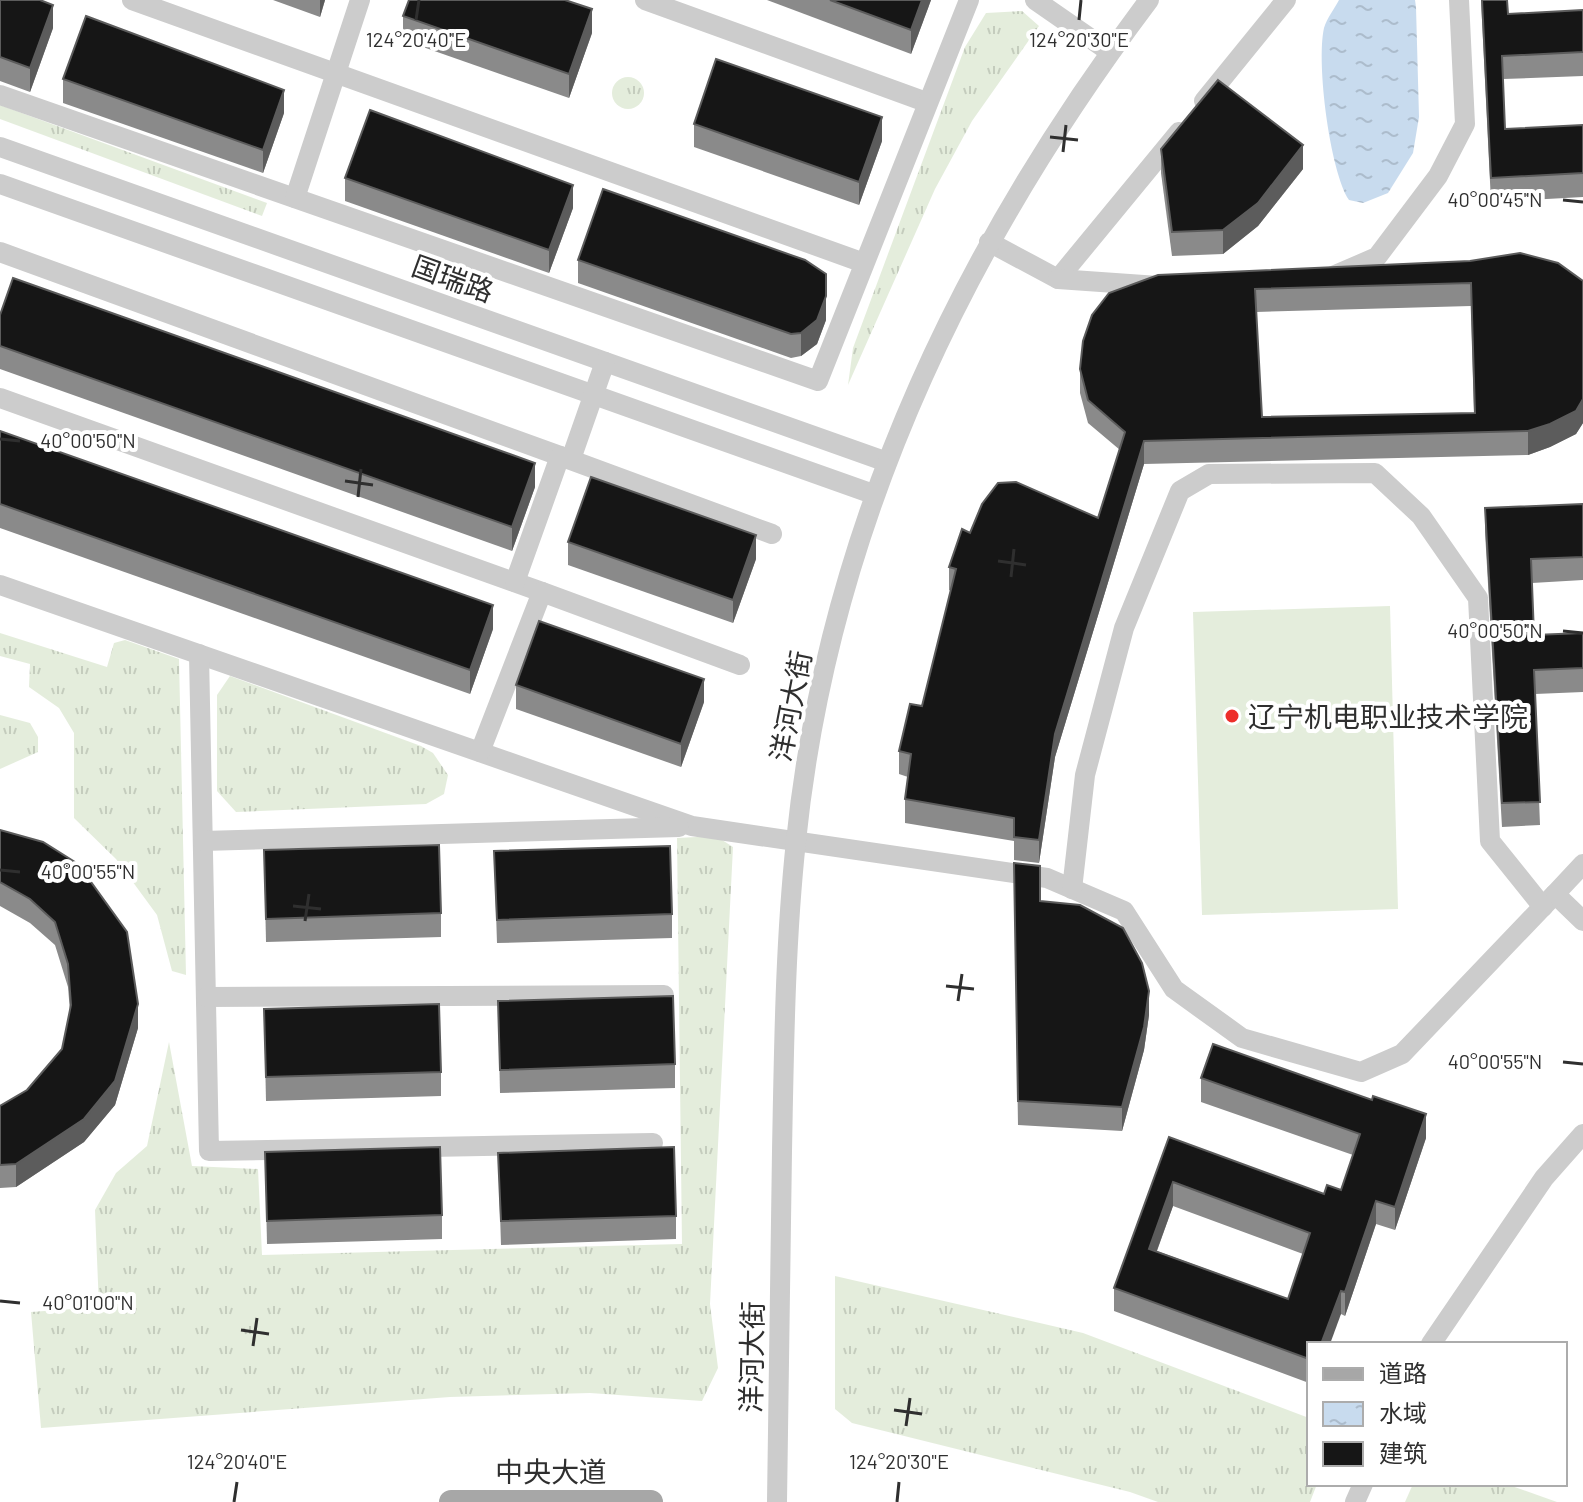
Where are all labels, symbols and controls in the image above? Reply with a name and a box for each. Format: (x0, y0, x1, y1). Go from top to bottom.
text: 124°20'40"E (366, 27, 466, 51)
text: 124°20'30"E (1029, 27, 1129, 51)
text: 40°00'45"N (1447, 187, 1543, 211)
street label: 国瑞路 (408, 248, 498, 308)
text: 40°00'50"N (40, 428, 136, 452)
text: 40°00'50"N (1447, 618, 1543, 642)
street label: 洋河大街 (763, 648, 817, 764)
place label: 辽宁机电职业技术学院 (1248, 699, 1528, 733)
marker: 辽宁机电职业技术学院 (1223, 707, 1241, 725)
text: 40°00'55"N (41, 859, 135, 883)
text: 40°00'55"N (1448, 1049, 1542, 1073)
text: 40°01'00"N (42, 1290, 134, 1314)
street label: 洋河大街 (733, 1301, 769, 1413)
legend (1307, 1342, 1567, 1486)
text: 道路 (1379, 1358, 1427, 1387)
text: 水域 (1379, 1398, 1427, 1427)
text: 建筑 (1379, 1438, 1427, 1467)
text: 124°20'40"E (187, 1449, 287, 1473)
text: 124°20'30"E (849, 1449, 949, 1473)
street label: 中央大道 (495, 1454, 607, 1488)

